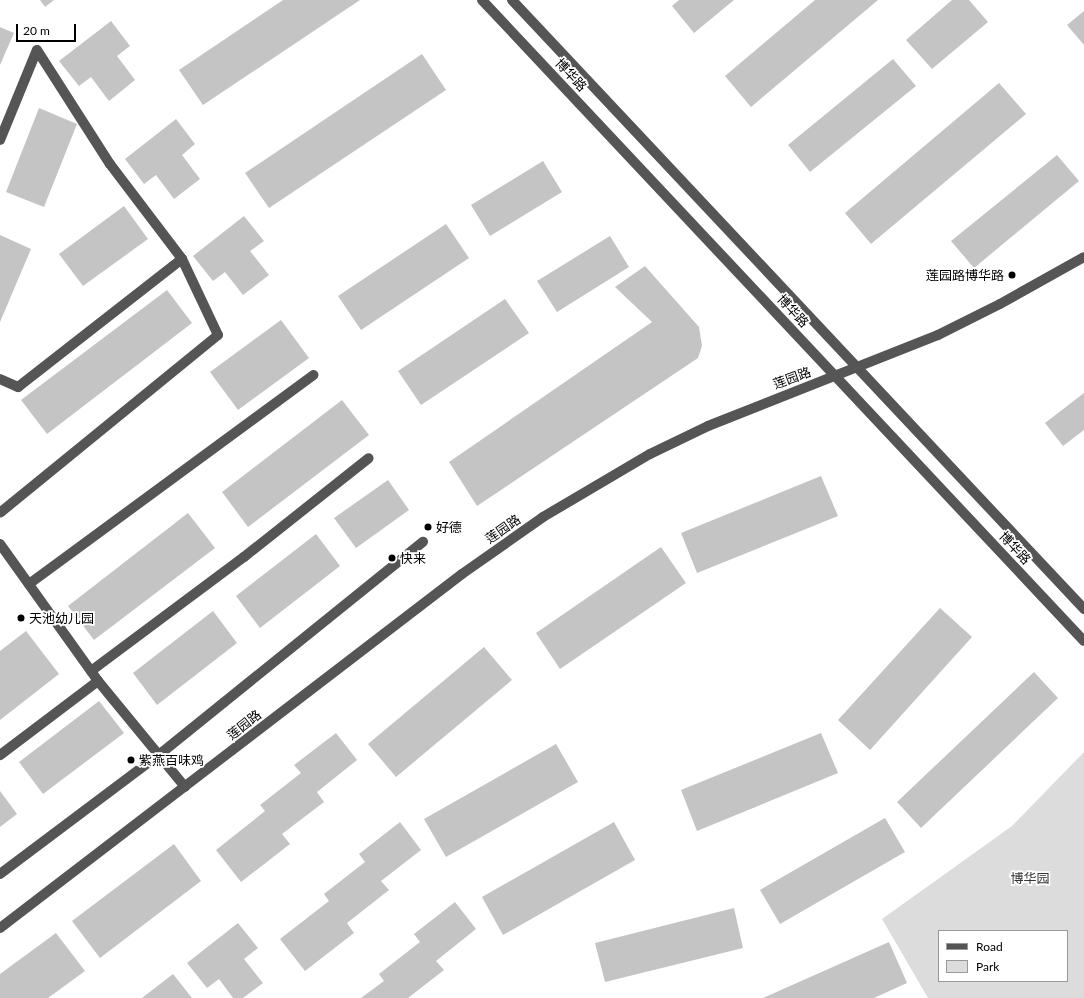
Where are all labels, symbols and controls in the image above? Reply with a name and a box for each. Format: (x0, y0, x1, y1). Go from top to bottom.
scale bar (18, 16, 78, 42)
text: 20 m (23, 23, 50, 38)
street label: 博华路 (552, 55, 590, 95)
place label: 莲园路博华路 (926, 267, 1004, 283)
marker: 莲园路博华路 (1007, 270, 1017, 280)
street label: 博华路 (774, 291, 812, 331)
street label: 莲园路 (771, 364, 813, 392)
street label: 莲园路 (483, 511, 523, 547)
place label: 好德 (436, 519, 462, 535)
marker: 好德 (423, 522, 433, 532)
street label: 博华路 (996, 528, 1034, 568)
place label: 快来 (400, 550, 426, 566)
marker: 快来 (387, 553, 397, 563)
place label: 天池幼儿园 (29, 610, 94, 626)
marker: 天池幼儿园 (16, 613, 26, 623)
street label: 莲园路 (224, 707, 264, 743)
place label: 紫燕百味鸡 (139, 752, 204, 768)
marker: 紫燕百味鸡 (126, 755, 136, 765)
park label: 博华园 (1011, 870, 1049, 886)
legend (938, 930, 1068, 982)
text: Road (976, 939, 1003, 954)
text: Park (976, 959, 999, 974)

